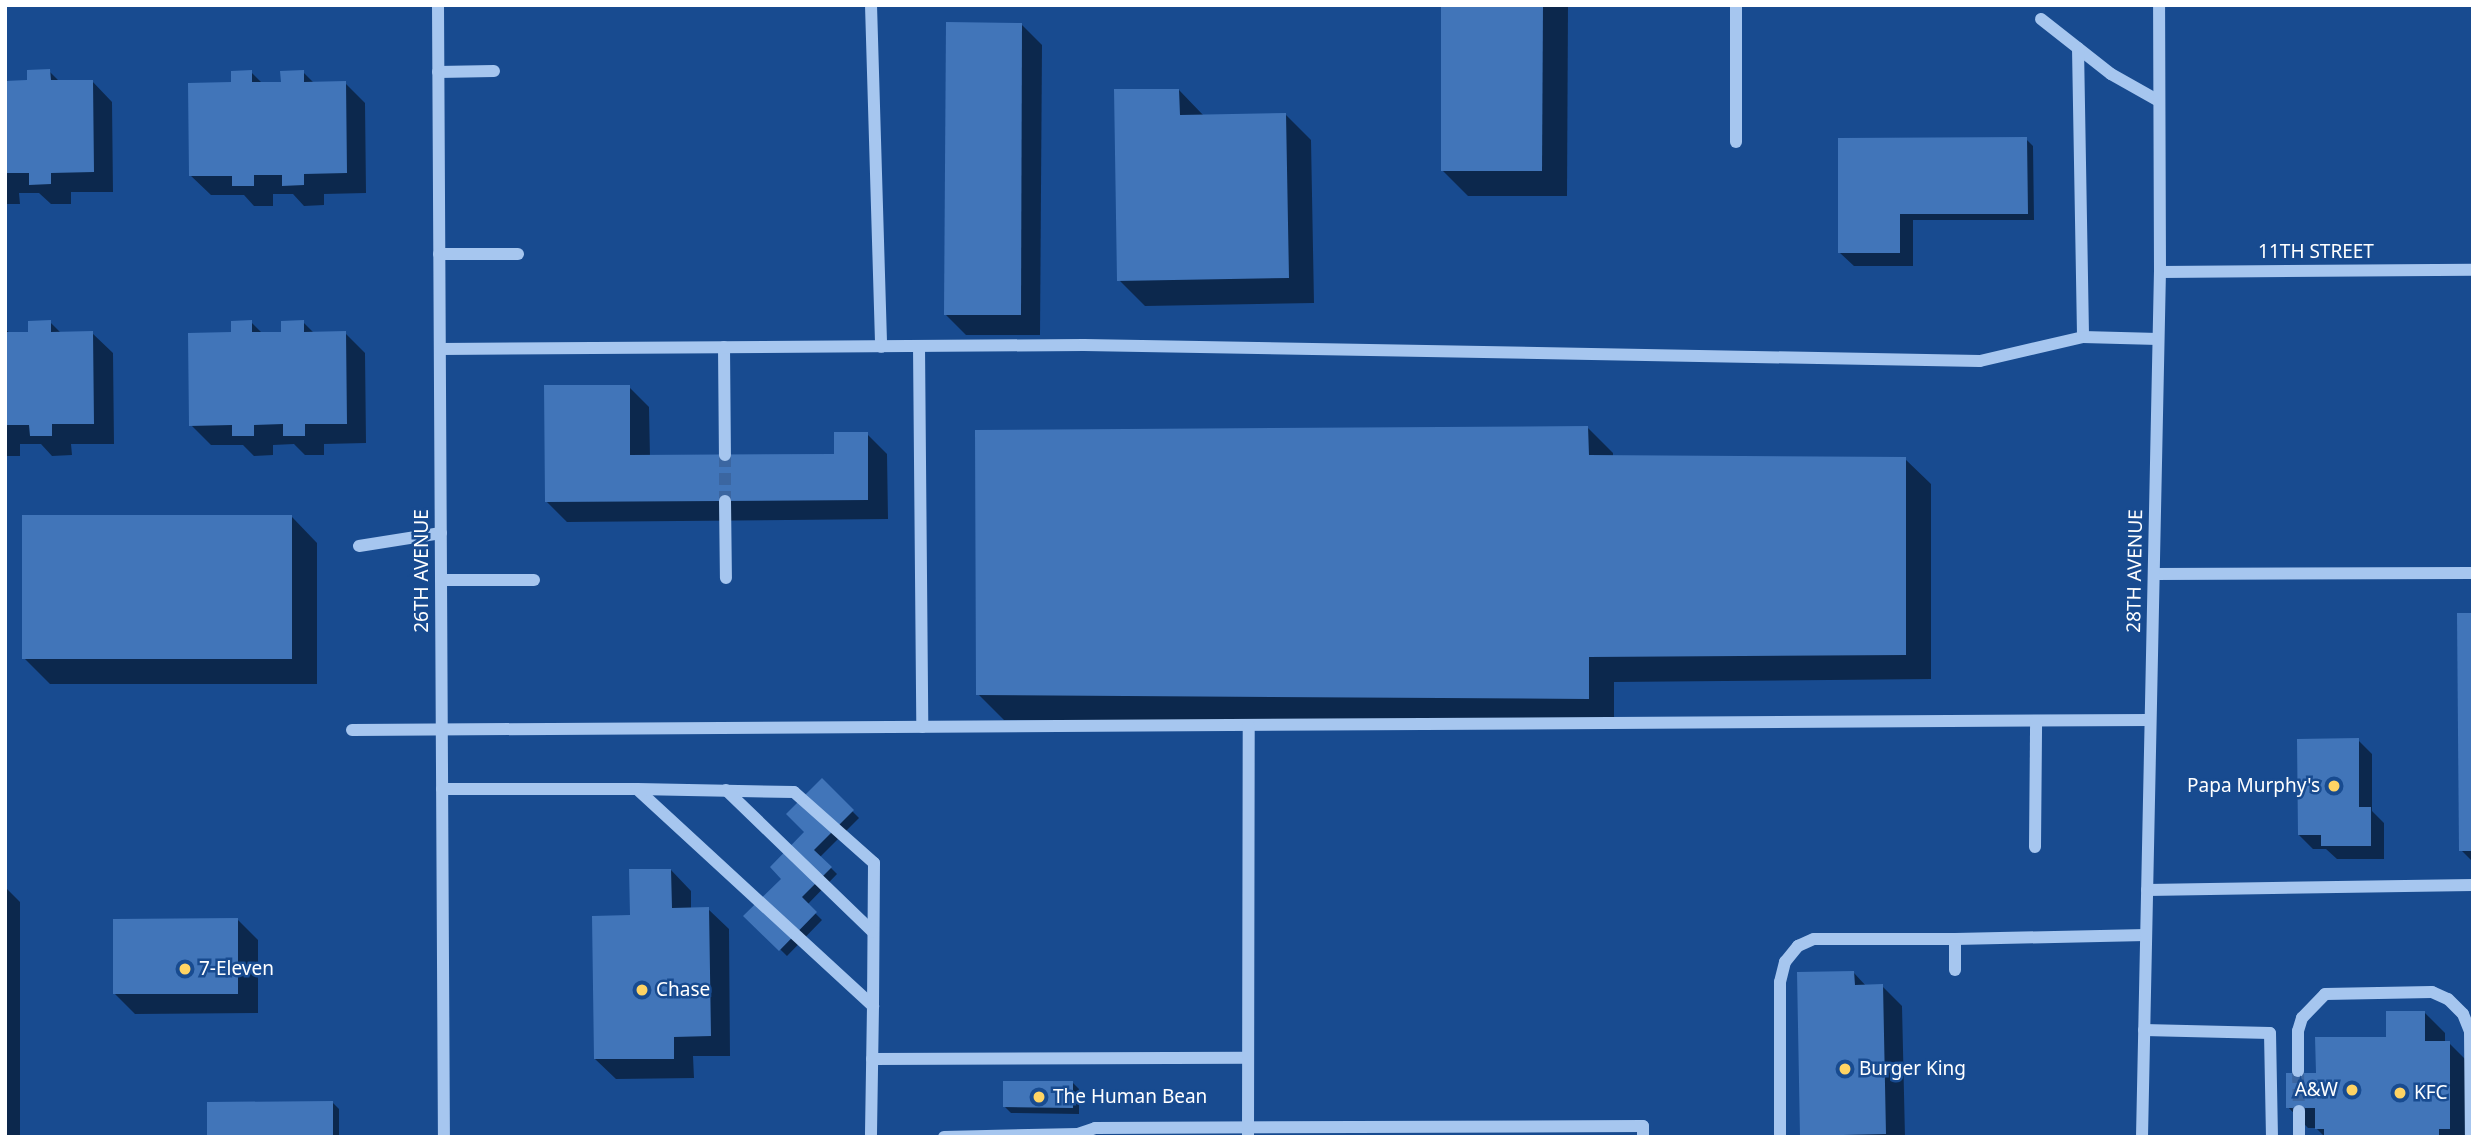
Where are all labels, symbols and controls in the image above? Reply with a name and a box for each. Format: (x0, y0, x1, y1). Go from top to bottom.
street label: 11TH STREET (2258, 241, 2374, 263)
street label: 26TH AVENUE (411, 509, 433, 633)
street label: 28TH AVENUE (2123, 509, 2147, 633)
place label: Papa Murphy's (2187, 775, 2320, 797)
marker: Papa Murphy's (2326, 778, 2342, 794)
place label: 7-Eleven (199, 958, 274, 980)
marker: 7-Eleven (177, 961, 193, 977)
place label: Chase (656, 979, 710, 1001)
marker: Chase (634, 982, 650, 998)
place label: Burger King (1859, 1058, 1966, 1080)
marker: Burger King (1837, 1061, 1853, 1077)
place label: A&W (2295, 1079, 2338, 1101)
marker: A&W (2344, 1082, 2360, 1098)
place label: KFC (2414, 1082, 2448, 1104)
marker: KFC (2392, 1085, 2408, 1101)
place label: The Human Bean (1053, 1086, 1207, 1108)
marker: The Human Bean (1031, 1089, 1047, 1105)

